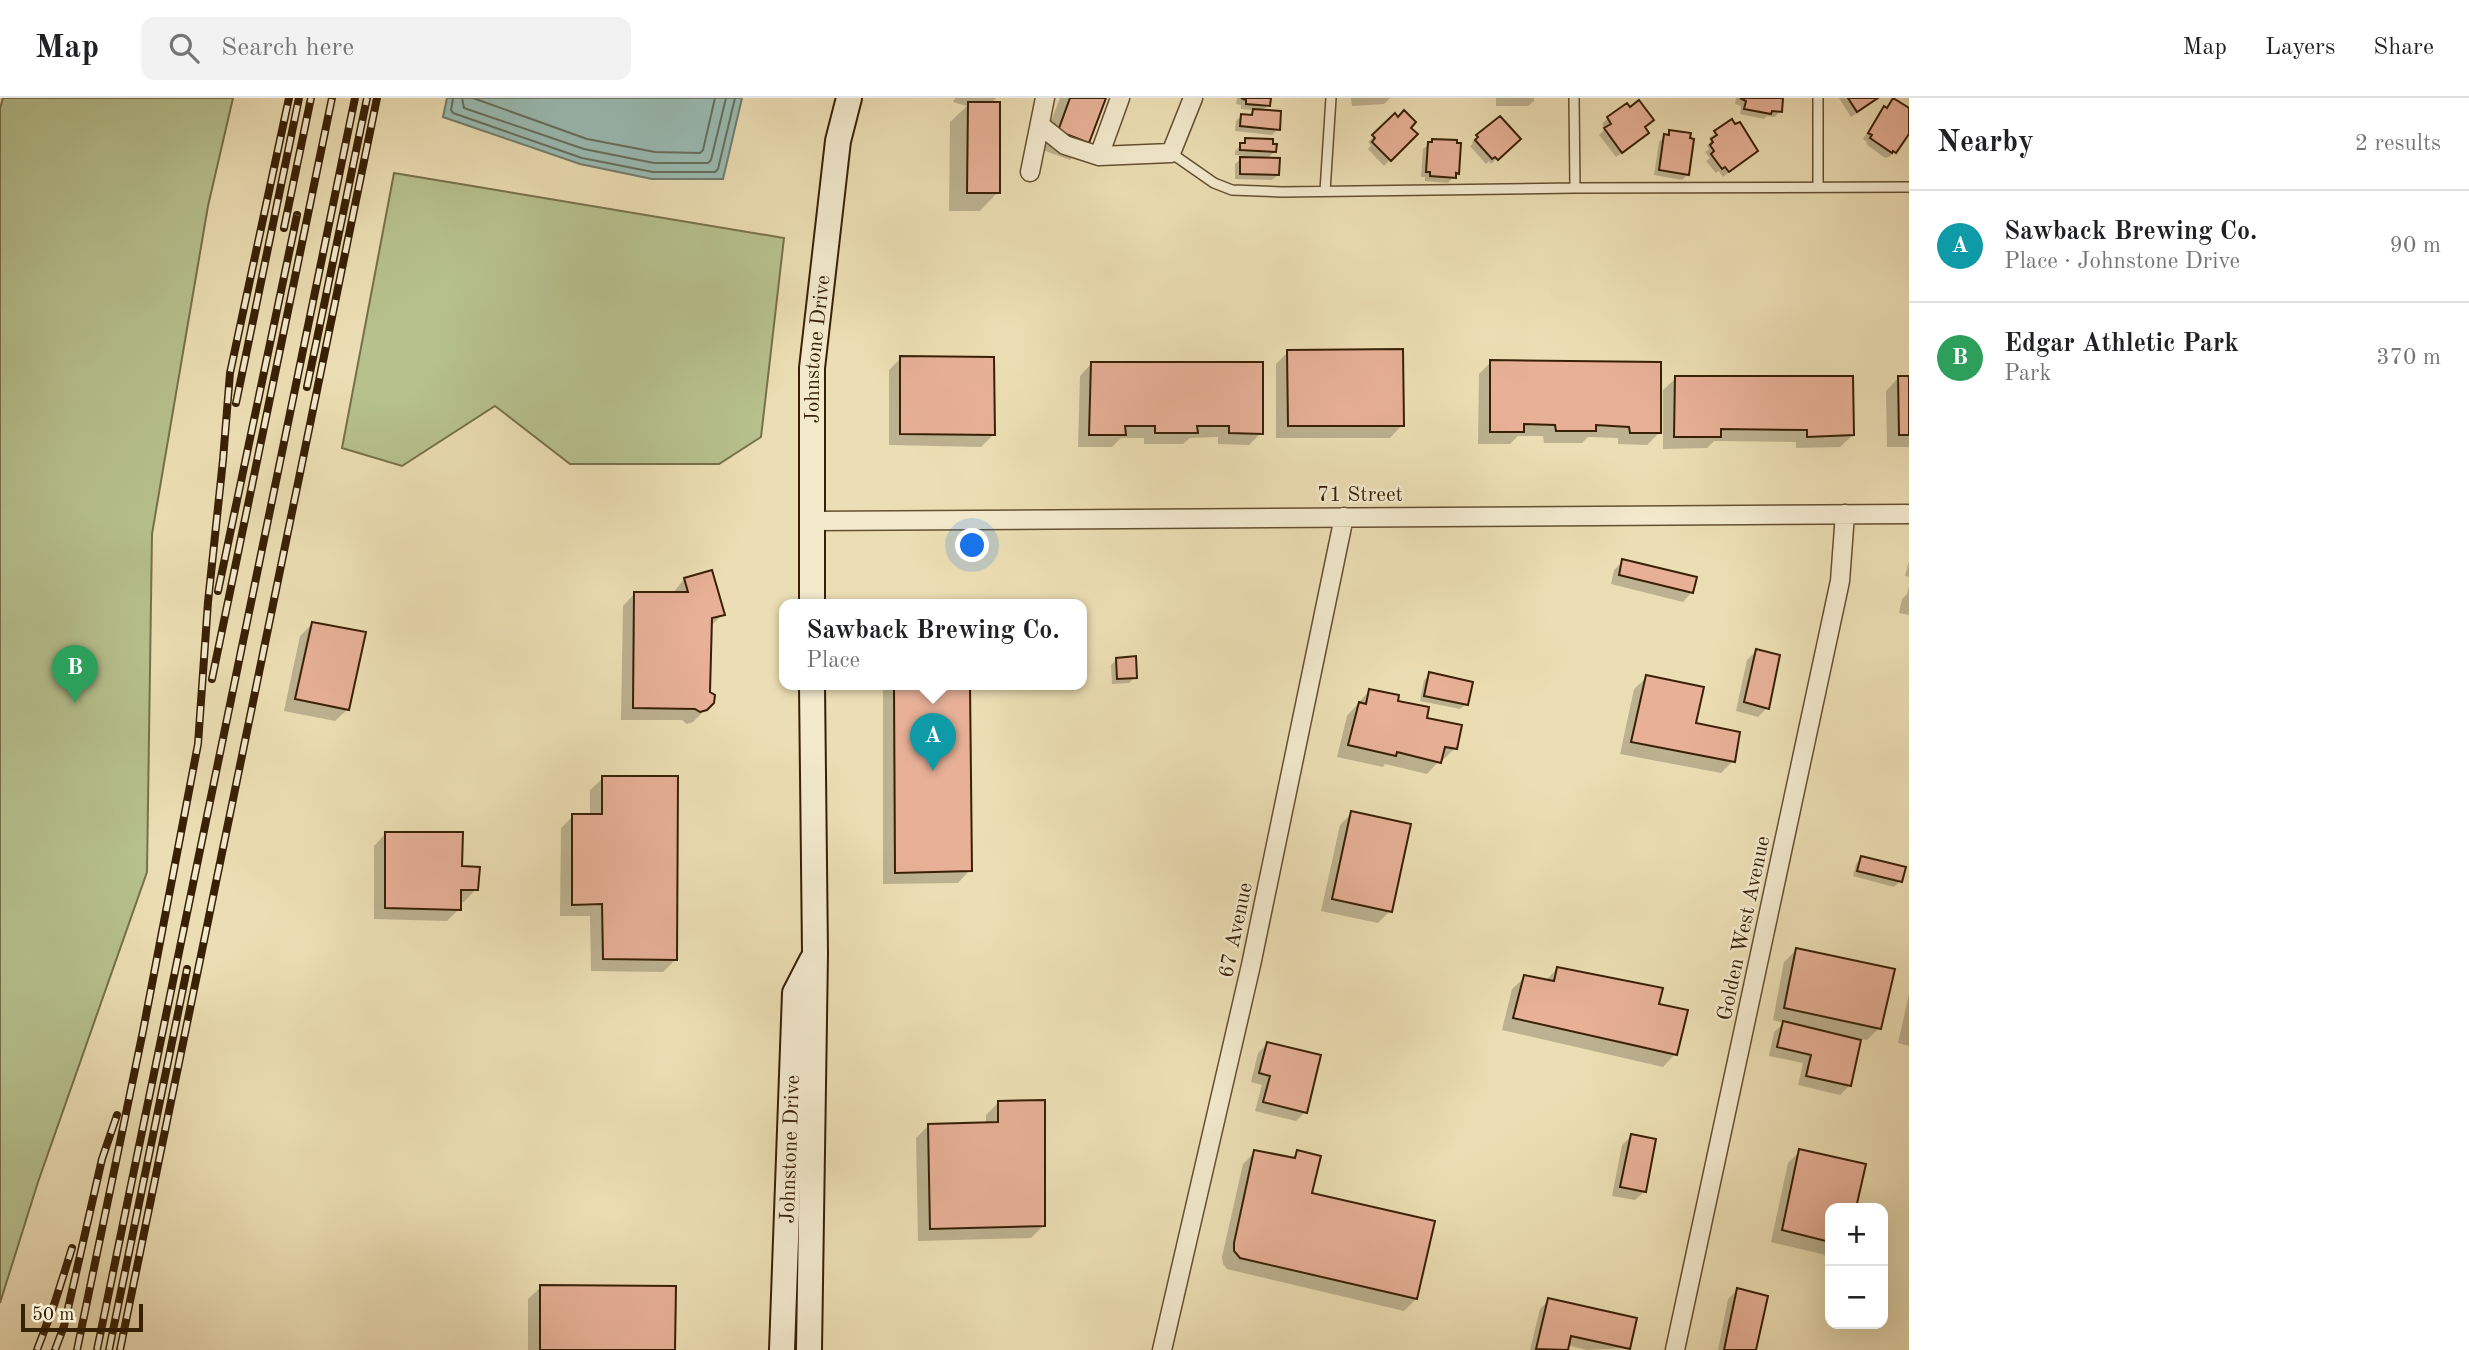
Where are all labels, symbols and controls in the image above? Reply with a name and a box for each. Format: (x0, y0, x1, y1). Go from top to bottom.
search box (141, 17, 631, 80)
icon: search (165, 29, 203, 67)
text: Map (35, 32, 99, 65)
text: Search here (221, 35, 354, 61)
text: Map (2183, 36, 2227, 60)
text: Layers (2265, 36, 2335, 60)
text: Share (2373, 36, 2434, 60)
text: Nearby (1937, 128, 2034, 158)
text: 2 results (2355, 132, 2441, 155)
text: Sawback Brewing Co. (2004, 219, 2257, 245)
text: A (1951, 234, 1969, 257)
text: 90 m (2390, 234, 2441, 257)
text: Place · Johnstone Drive (2004, 250, 2240, 273)
street label: Johnstone Drive (803, 274, 835, 423)
text: Edgar Athletic Park (2004, 331, 2239, 357)
text: B (1952, 346, 1968, 369)
text: 370 m (2376, 346, 2441, 369)
text: Park (2004, 362, 2051, 385)
street label: 71 Street (1317, 485, 1403, 506)
your location (955, 528, 989, 562)
popup (779, 599, 1087, 690)
text: Sawback Brewing Co. (806, 618, 1060, 644)
pin: B (52, 645, 98, 703)
text: Place (806, 649, 860, 672)
pin: A (910, 713, 956, 771)
street label: Golden West Avenue (1715, 834, 1774, 1023)
street label: 67 Avenue (1216, 881, 1257, 980)
street label: Johnstone Drive (778, 1074, 804, 1224)
map controls (1825, 1203, 1888, 1329)
button: + (1825, 1203, 1888, 1266)
button: − (1825, 1266, 1888, 1329)
scale bar (21, 1301, 144, 1333)
text: 50 m (32, 1306, 74, 1325)

